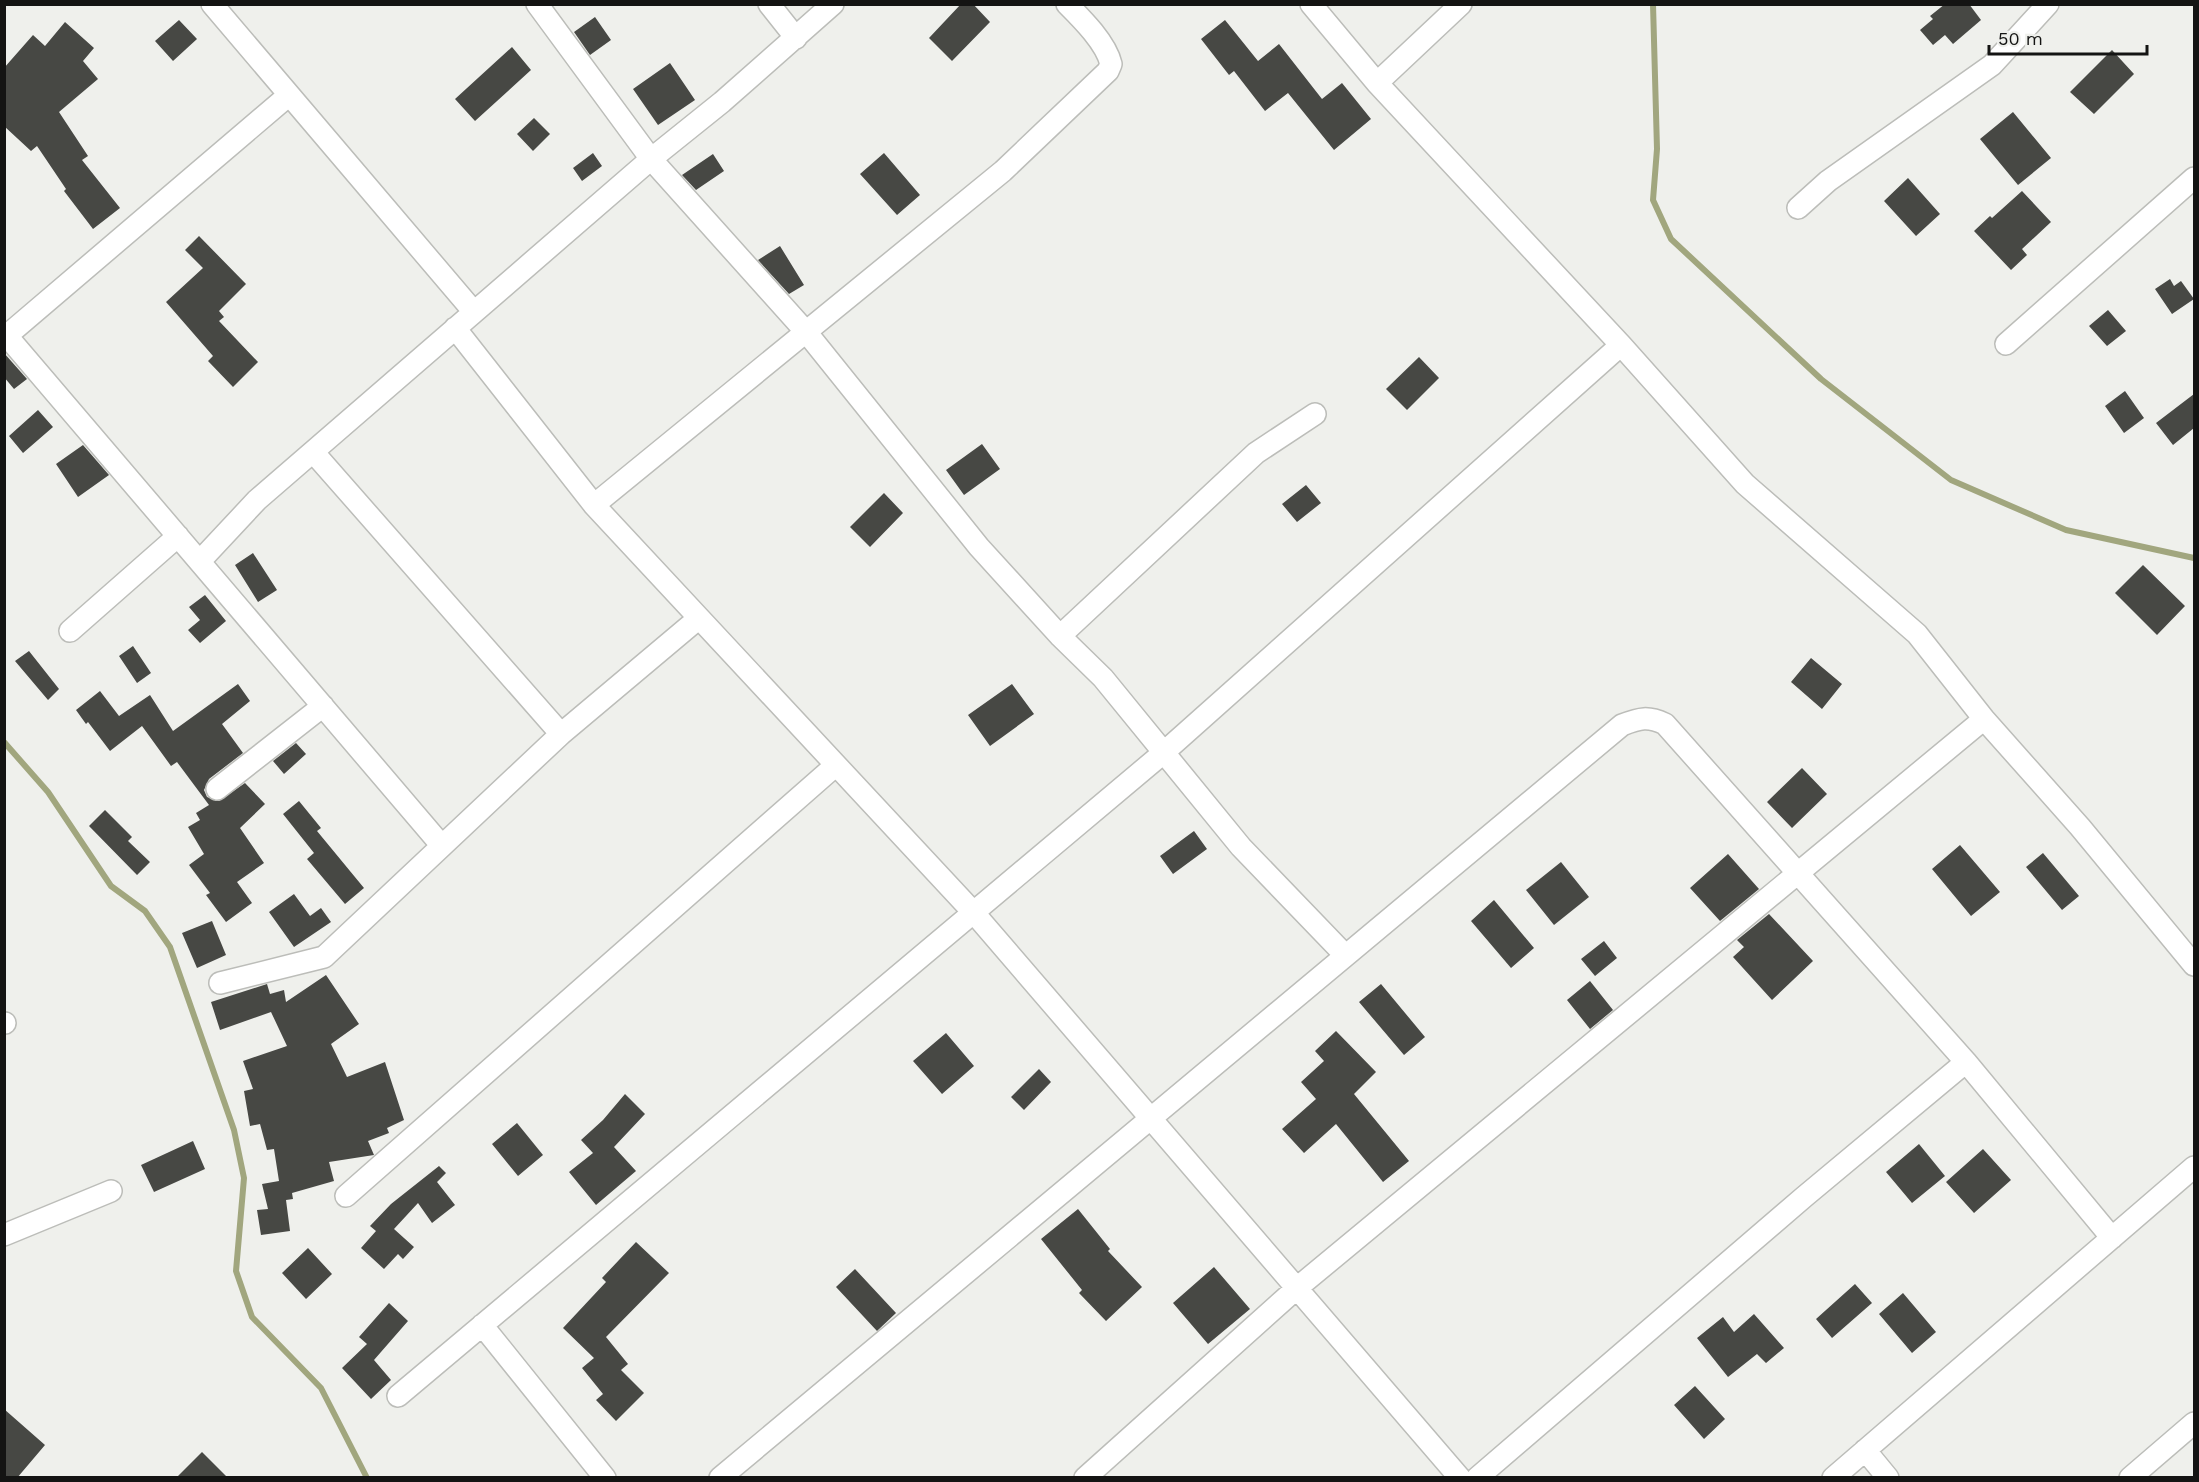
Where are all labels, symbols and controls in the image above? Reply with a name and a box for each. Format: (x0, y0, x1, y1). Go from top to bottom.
scale bar (1989, 18, 2146, 56)
text: 50 m (1998, 28, 2043, 49)

